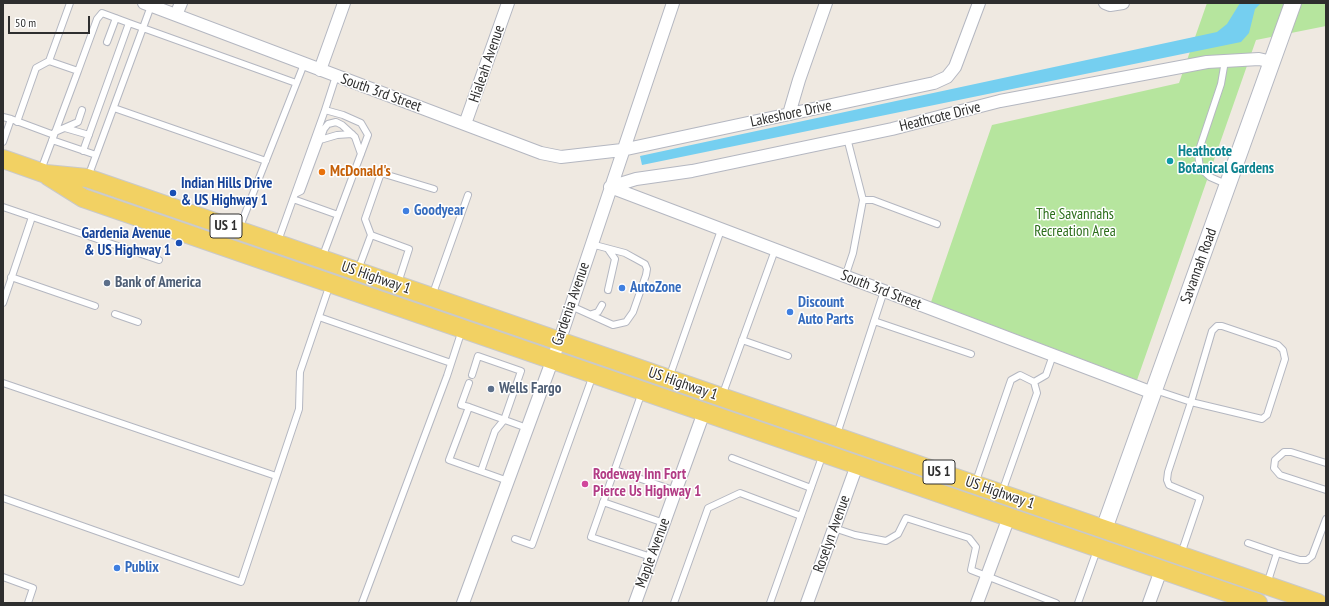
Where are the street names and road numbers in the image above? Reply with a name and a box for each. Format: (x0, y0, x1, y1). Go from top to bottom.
street label: Hialeah Avenue (465, 23, 509, 105)
street label: South 3rd Street (338, 70, 424, 116)
street label: Lakeshore Drive (749, 97, 833, 131)
street label: Heathcote Drive (897, 98, 983, 136)
road number: US 1 (210, 214, 242, 238)
street label: Savannah Road (1177, 226, 1221, 306)
street label: US Highway 1 (339, 258, 413, 298)
street label: Gardenia Avenue (548, 260, 594, 348)
street label: South 3rd Street (838, 266, 924, 314)
street label: US Highway 1 (646, 364, 720, 404)
road number: US 1 (923, 460, 955, 484)
street label: US Highway 1 (963, 473, 1037, 513)
street label: Roselyn Avenue (810, 493, 854, 575)
street label: Maple Avenue (632, 516, 674, 590)

